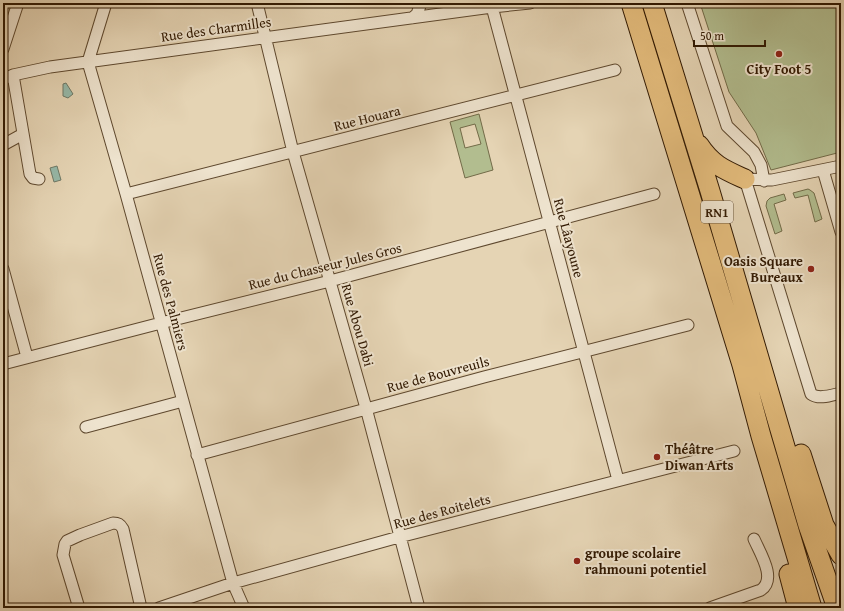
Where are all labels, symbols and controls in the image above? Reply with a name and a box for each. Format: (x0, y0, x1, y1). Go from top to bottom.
street label: Rue des Charmilles (160, 11, 272, 47)
scale bar (694, 22, 765, 48)
text: 50 m (700, 27, 724, 44)
marker: City Foot 5 (774, 49, 784, 59)
place label: City Foot 5 (746, 59, 812, 79)
street label: Rue Houara (332, 100, 403, 136)
street label: Rue Lâayoune (549, 196, 589, 280)
road number: RN1 (701, 201, 733, 223)
street label: Rue du Chasseur Jules Gros (246, 237, 404, 295)
street label: Rue des Palmiers (148, 251, 194, 353)
place label: Oasis Square Bureaux (724, 251, 804, 287)
marker: Oasis Square Bureaux (806, 264, 816, 274)
street label: Rue Abou Dabi (337, 281, 379, 369)
street label: Rue de Bouvreuils (385, 351, 491, 397)
place label: Théâtre Diwan Arts (665, 439, 734, 475)
marker: Théâtre Diwan Arts (652, 452, 662, 462)
street label: Rue des Roitelets (391, 488, 493, 534)
place label: groupe scolaire rahmouni potentiel (585, 543, 707, 579)
marker: groupe scolaire rahmouni potentiel (572, 556, 582, 566)

